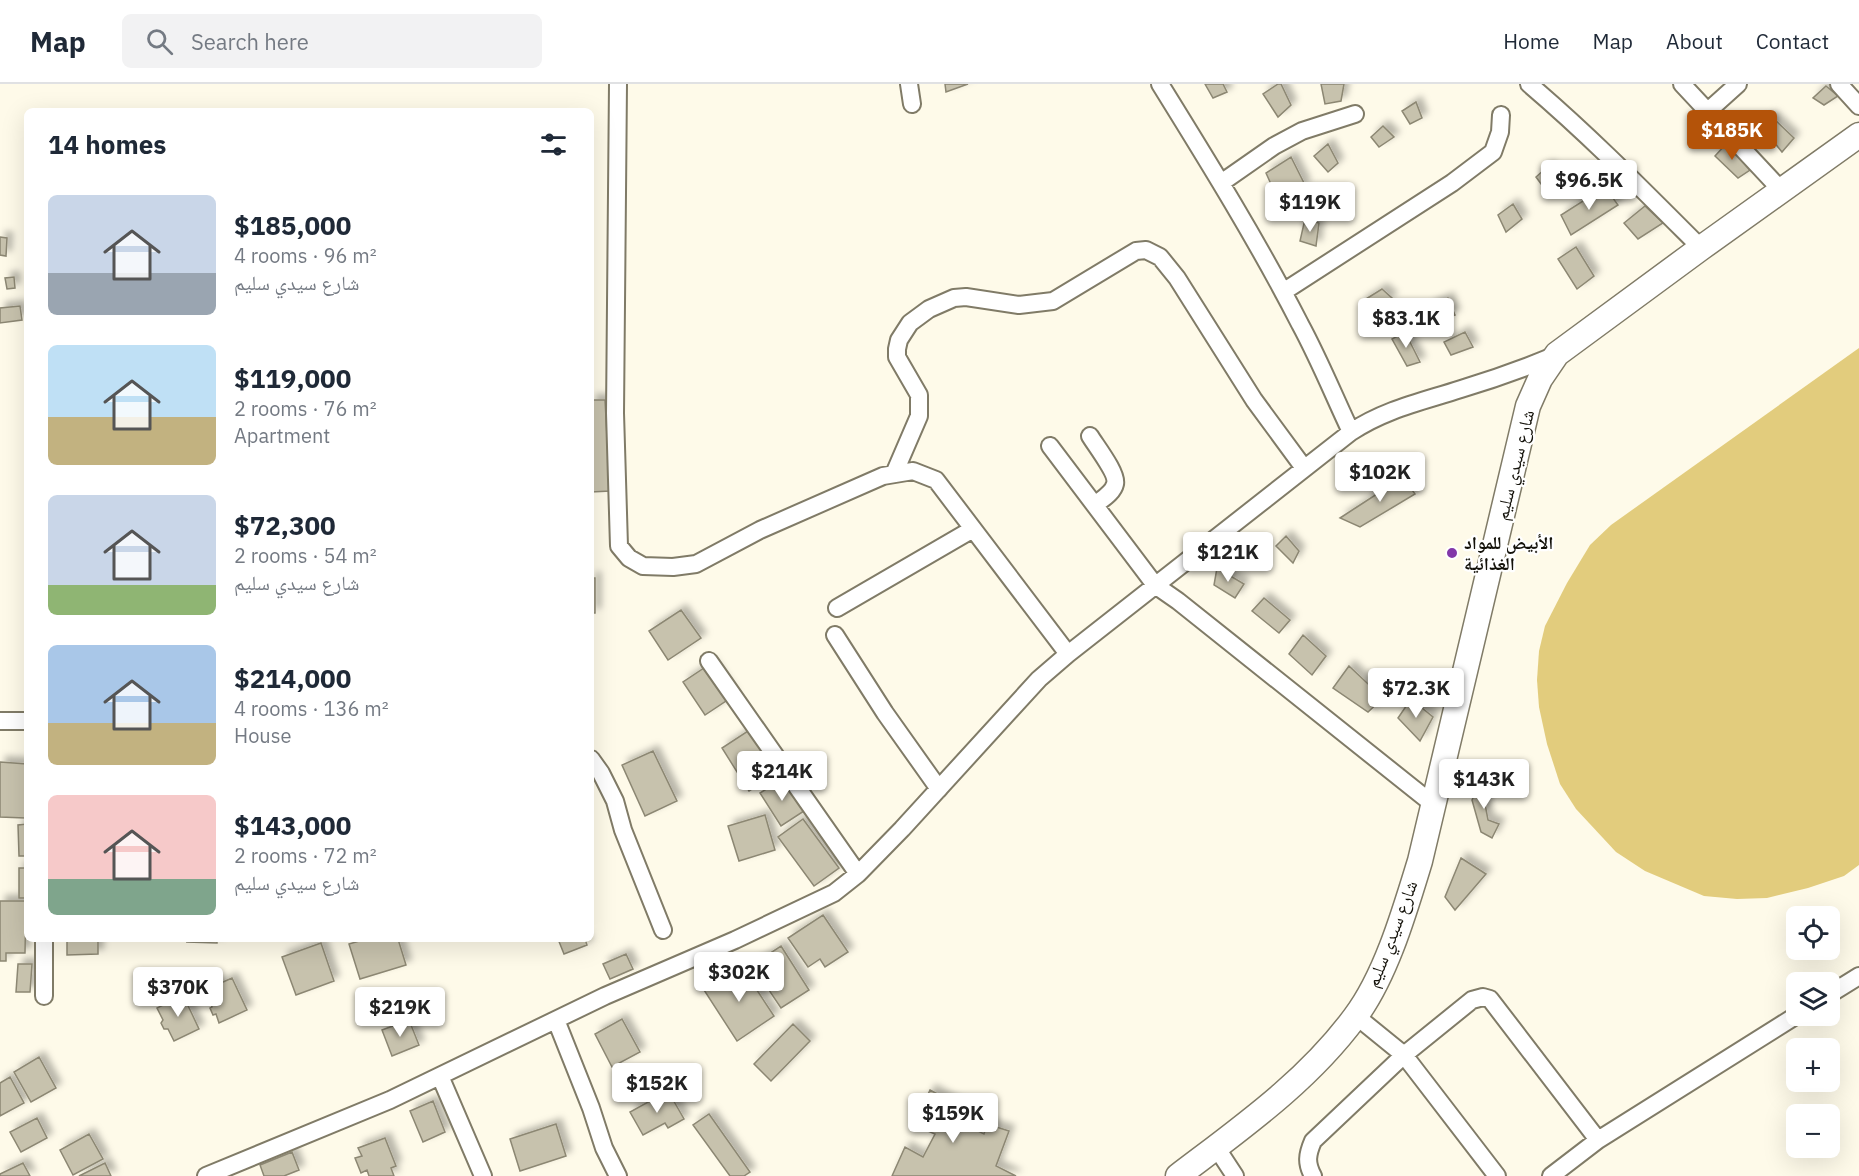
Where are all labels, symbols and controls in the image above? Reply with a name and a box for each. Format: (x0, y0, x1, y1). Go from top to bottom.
search box (122, 14, 542, 68)
text: Map (30, 23, 86, 60)
icon: search (143, 25, 176, 58)
text: Search here (191, 27, 309, 56)
text: Home (1503, 27, 1560, 55)
text: Map (1593, 27, 1633, 55)
text: About (1666, 27, 1723, 55)
text: Contact (1756, 27, 1829, 55)
pin: $185K (1690, 110, 1774, 161)
text: $185K (1701, 116, 1763, 143)
text: 14 homes (48, 127, 166, 161)
icon: filters (537, 128, 570, 161)
pin: $96.5K (1540, 160, 1638, 211)
text: $96.5K (1555, 166, 1623, 193)
pin: $119K (1268, 182, 1352, 233)
text: $119K (1279, 188, 1341, 215)
text: $185,000 (234, 208, 351, 242)
icon: home (96, 219, 168, 291)
text: 4 rooms · 96 m² (234, 242, 377, 269)
text: شارع سيدي سليم (234, 269, 359, 296)
pin: $83.1K (1357, 298, 1455, 349)
text: $83.1K (1372, 304, 1440, 331)
text: $119,000 (234, 361, 351, 395)
icon: home (96, 369, 168, 441)
text: 2 rooms · 76 m² (234, 395, 377, 422)
street label: شارع سيدي سليم (1490, 407, 1543, 523)
text: Apartment (234, 422, 330, 449)
pin: $102K (1338, 452, 1422, 503)
text: $102K (1349, 458, 1411, 485)
text: $72,300 (234, 508, 336, 542)
icon: home (96, 519, 168, 591)
place label: الأبيض للمواد الغذائية (1464, 531, 1553, 575)
pin: $121K (1186, 532, 1270, 583)
text: $121K (1197, 538, 1259, 565)
text: 2 rooms · 54 m² (234, 542, 377, 569)
marker: الأبيض للمواد الغذائية (1445, 546, 1459, 560)
text: شارع سيدي سليم (234, 569, 359, 596)
text: $214,000 (234, 661, 351, 695)
pin: $72.3K (1367, 668, 1465, 719)
icon: home (96, 669, 168, 741)
text: $72.3K (1382, 674, 1450, 701)
text: 4 rooms · 136 m² (234, 695, 389, 722)
text: House (234, 722, 291, 749)
pin: $214K (740, 751, 824, 802)
text: $214K (751, 757, 813, 784)
pin: $143K (1442, 759, 1526, 810)
text: $143K (1453, 765, 1515, 792)
text: $143,000 (234, 808, 351, 842)
icon: home (96, 819, 168, 891)
text: 2 rooms · 72 m² (234, 842, 377, 869)
text: شارع سيدي سليم (234, 869, 359, 896)
street label: شارع سيدي سليم (1361, 877, 1426, 992)
map controls (1786, 906, 1840, 1158)
button: locate (1786, 906, 1840, 960)
pin: $302K (697, 952, 781, 1003)
text: $302K (708, 958, 770, 985)
pin: $370K (136, 967, 220, 1018)
button: layers (1786, 972, 1840, 1026)
text: $370K (147, 973, 209, 1000)
pin: $219K (358, 987, 442, 1038)
text: $219K (369, 993, 431, 1020)
button: + (1786, 1038, 1840, 1092)
pin: $152K (615, 1063, 699, 1114)
text: $152K (626, 1069, 688, 1096)
pin: $159K (911, 1093, 995, 1144)
text: $159K (922, 1099, 984, 1126)
button: − (1786, 1104, 1840, 1158)

